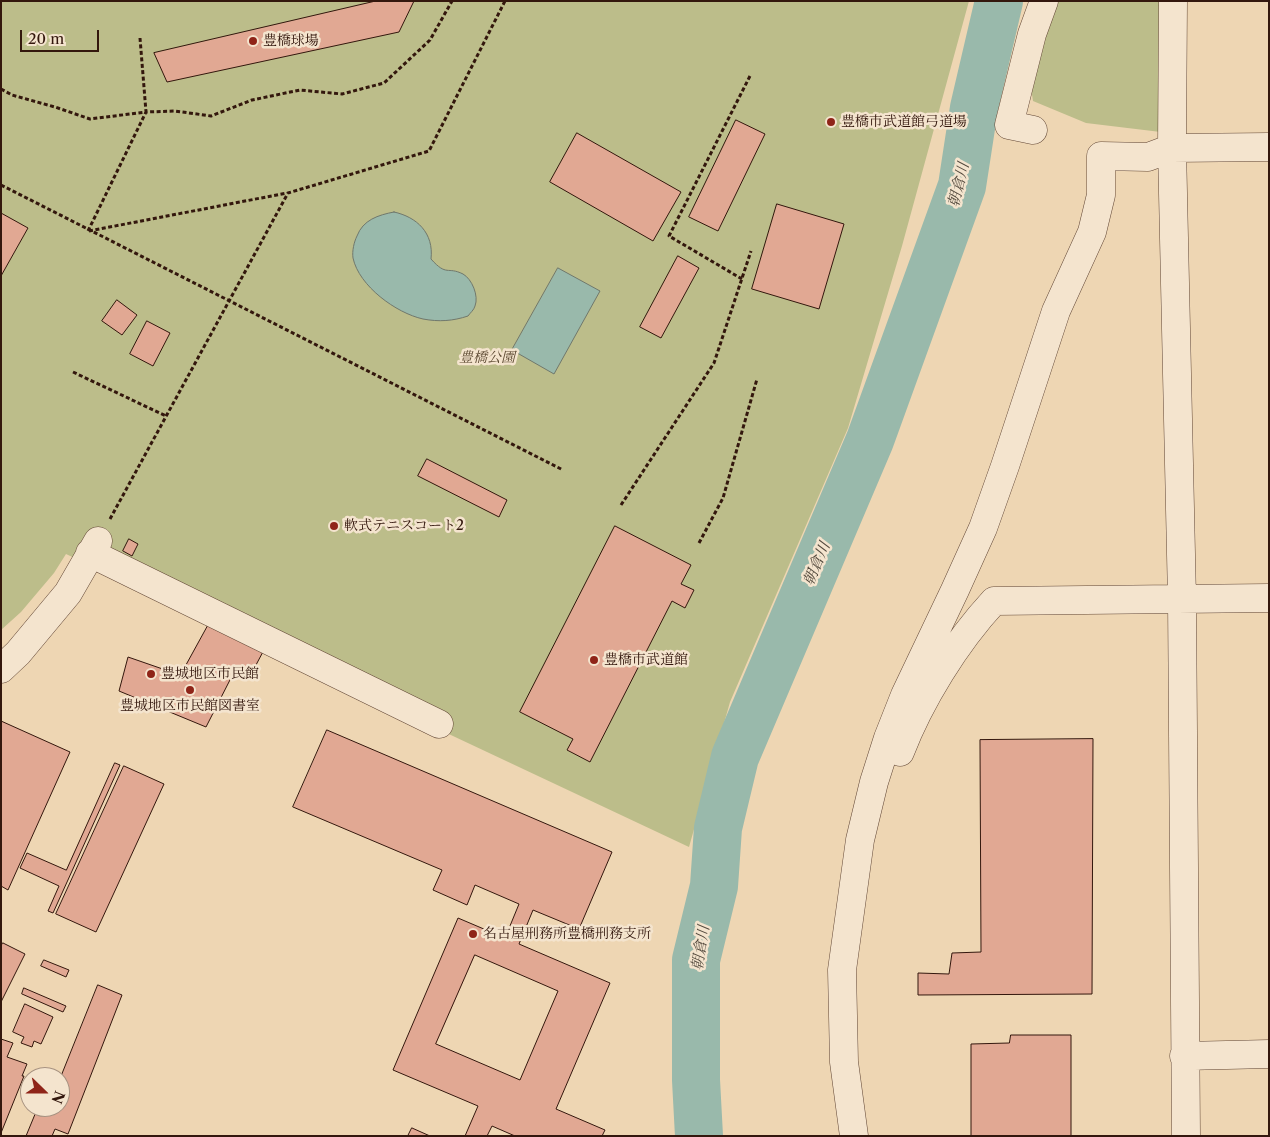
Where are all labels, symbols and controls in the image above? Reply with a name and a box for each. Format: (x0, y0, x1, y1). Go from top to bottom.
scale bar (22, 20, 101, 52)
text: 20 m (28, 29, 64, 48)
place label: 豊橋球場 (263, 33, 319, 49)
marker: 豊橋球場 (247, 35, 259, 47)
place label: 豊橋市武道館弓道場 (841, 114, 967, 130)
marker: 豊橋市武道館弓道場 (825, 116, 837, 128)
water label: 朝倉川 (945, 161, 973, 209)
park label: 豊橋公園 (459, 350, 515, 366)
place label: 軟式テニスコート2 (344, 518, 464, 534)
marker: 軟式テニスコート2 (328, 520, 340, 532)
water label: 朝倉川 (800, 540, 834, 588)
place label: 豊橋市武道館 (604, 652, 688, 668)
marker: 豊橋市武道館 (588, 654, 600, 666)
place label: 豊城地区市民館 (161, 666, 259, 682)
marker: 豊城地区市民館 (145, 668, 157, 680)
marker: 豊城地区市民館図書室 (184, 684, 196, 696)
place label: 豊城地区市民館図書室 (120, 698, 260, 714)
water label: 朝倉川 (689, 924, 713, 972)
place label: 名古屋刑務所豊橋刑務支所 (483, 926, 651, 942)
marker: 名古屋刑務所豊橋刑務支所 (467, 928, 479, 940)
north arrow (20, 1067, 70, 1117)
text: N (47, 1088, 69, 1106)

